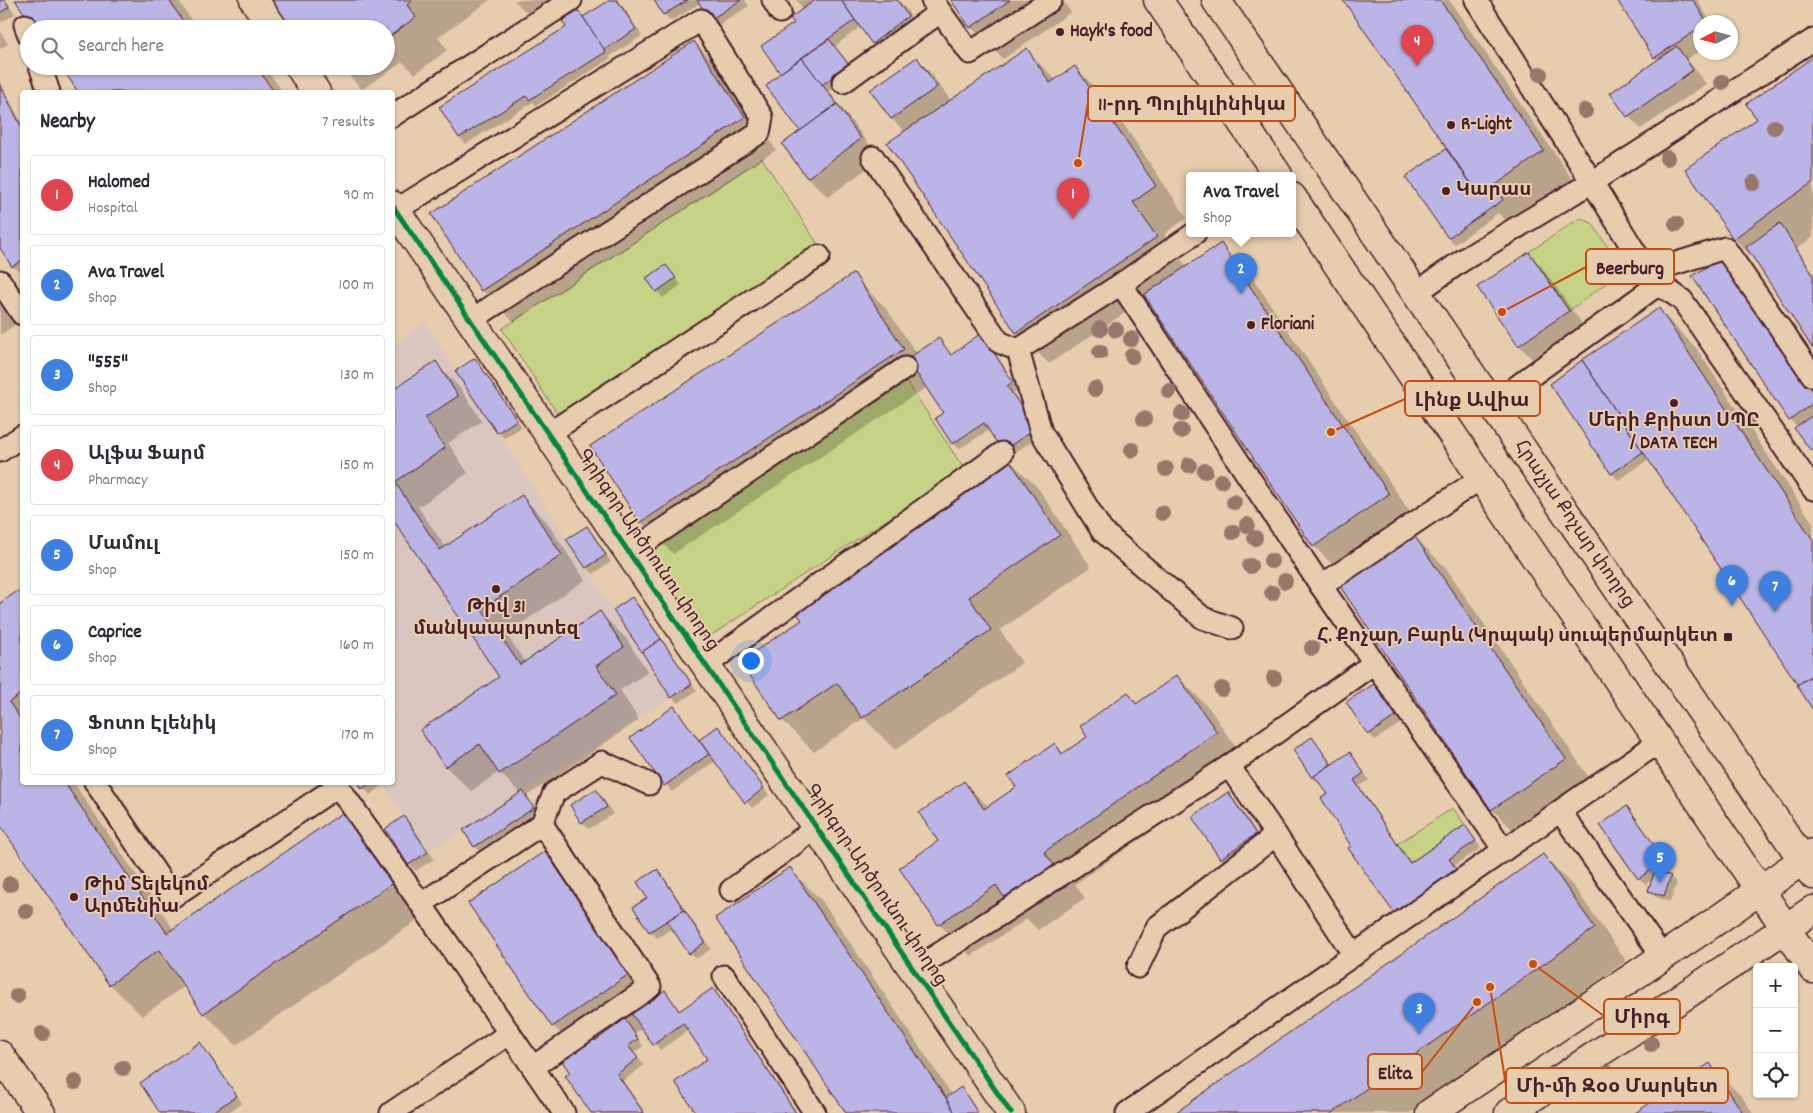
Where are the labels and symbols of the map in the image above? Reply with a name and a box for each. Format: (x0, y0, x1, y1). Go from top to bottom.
north arrow (1693, 15, 1738, 60)
place label: Hayk's food (1070, 19, 1153, 46)
pin: 4 (1401, 25, 1433, 66)
marker: Hayk's food (1054, 26, 1066, 38)
callout: 11-րդ Պոլիկլինիկա (1088, 86, 1295, 121)
text: 11-րդ Պոլիկլինիկա (1098, 92, 1286, 120)
place label: R-Light (1461, 112, 1512, 139)
marker: R-Light (1445, 119, 1457, 131)
pin: 1 (1057, 178, 1089, 219)
place label: Կարաս (1456, 178, 1531, 205)
marker: Կարաս (1440, 185, 1452, 197)
callout: Beerburg (1586, 249, 1674, 284)
pin: 2 (1225, 253, 1257, 294)
text: Beerburg (1596, 256, 1664, 284)
place label: Floriani (1261, 312, 1315, 339)
marker: Floriani (1245, 319, 1257, 331)
callout: Լինք Ավիա (1405, 381, 1540, 416)
text: Լինք Ավիա (1415, 388, 1529, 416)
marker: Մերի Քրիստ ՍՊԸ / DATA TECH (1668, 397, 1680, 409)
place label: Մերի Քրիստ ՍՊԸ / DATA TECH (1588, 409, 1760, 458)
street label: Հրաչյա Քոչար փողոց (1507, 435, 1641, 614)
street label: Գրիգոր Արծրունու փողոց (569, 444, 725, 658)
pin: 6 (1716, 565, 1748, 606)
pin: 7 (1759, 571, 1791, 612)
marker: Թիվ 31 մանկապարտեզ (490, 583, 502, 595)
place label: Թիվ 31 մանկապարտեզ (413, 595, 580, 644)
place label: Հ. Քոչար, Բարև (Կրպակ) սուպերմարկետ (1317, 624, 1718, 651)
marker: Հ. Քոչար, Բարև (Կրպակ) սուպերմարկետ (1722, 631, 1734, 643)
your location (738, 648, 764, 674)
street label: Գրիգոր Արծրունու փողոց (797, 779, 953, 993)
pin: 5 (1644, 842, 1676, 883)
place label: Թիմ Տելեկոմ Արմենիա (84, 873, 209, 922)
marker: Թիմ Տելեկոմ Արմենիա (68, 891, 80, 903)
pin: 3 (1403, 993, 1435, 1034)
callout: Միրգ (1604, 999, 1680, 1034)
text: Միրգ (1614, 1005, 1671, 1033)
callout: Elita (1368, 1054, 1422, 1089)
text: Elita (1378, 1061, 1413, 1089)
callout: Մի-մի Զօօ Մարկետ (1506, 1068, 1728, 1103)
text: Մի-մի Զօօ Մարկետ (1516, 1074, 1718, 1102)

